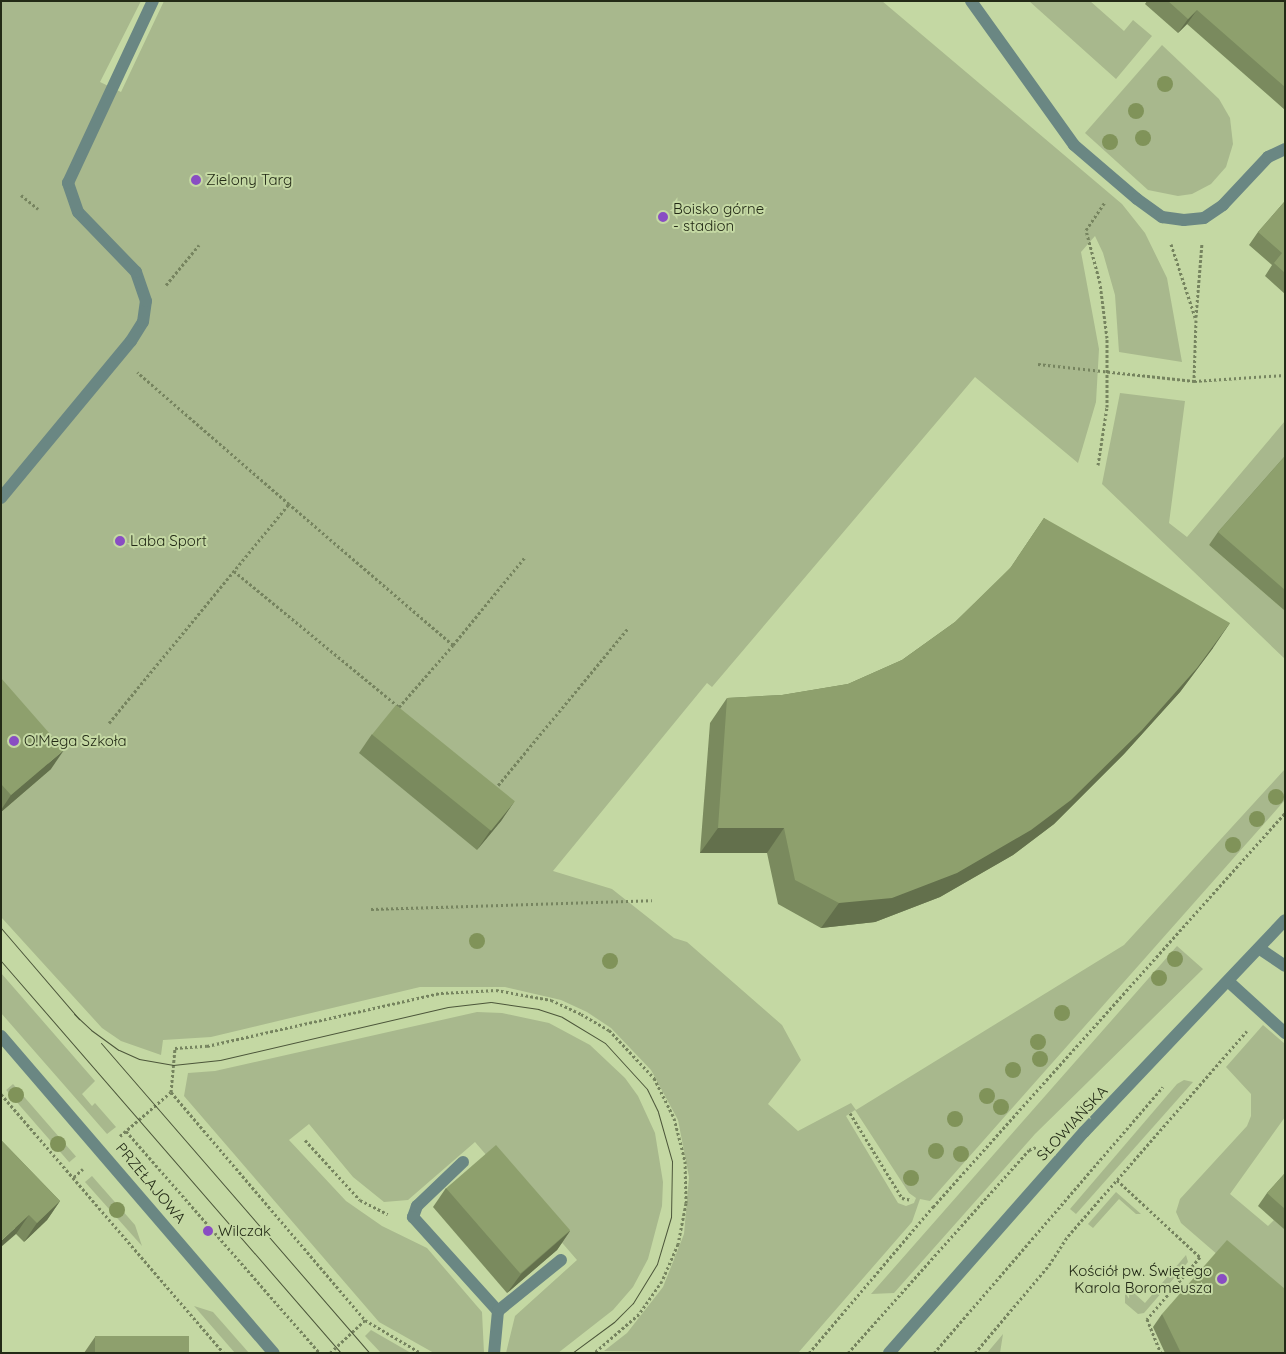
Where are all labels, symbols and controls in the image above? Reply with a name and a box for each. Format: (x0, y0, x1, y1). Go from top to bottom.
place label: Zielony Targ (206, 171, 292, 189)
marker: Zielony Targ (190, 174, 202, 186)
place label: Boisko górne - stadion (673, 199, 764, 234)
marker: Boisko górne - stadion (657, 211, 669, 223)
place label: Laba Sport (130, 532, 207, 550)
marker: Laba Sport (114, 535, 126, 547)
place label: O!Mega Szkoła (24, 732, 126, 750)
marker: O!Mega Szkoła (8, 735, 20, 747)
street label: SŁOWIAŃSKA (1033, 1082, 1111, 1164)
street label: PRZEŁAJOWA (112, 1139, 190, 1227)
place label: Wilczak (218, 1222, 271, 1240)
marker: Wilczak (202, 1225, 214, 1237)
place label: Kościół pw. Świętego Karola Boromeusza (1068, 1261, 1212, 1296)
marker: Kościół pw. Świętego Karola Boromeusza (1216, 1273, 1228, 1285)

